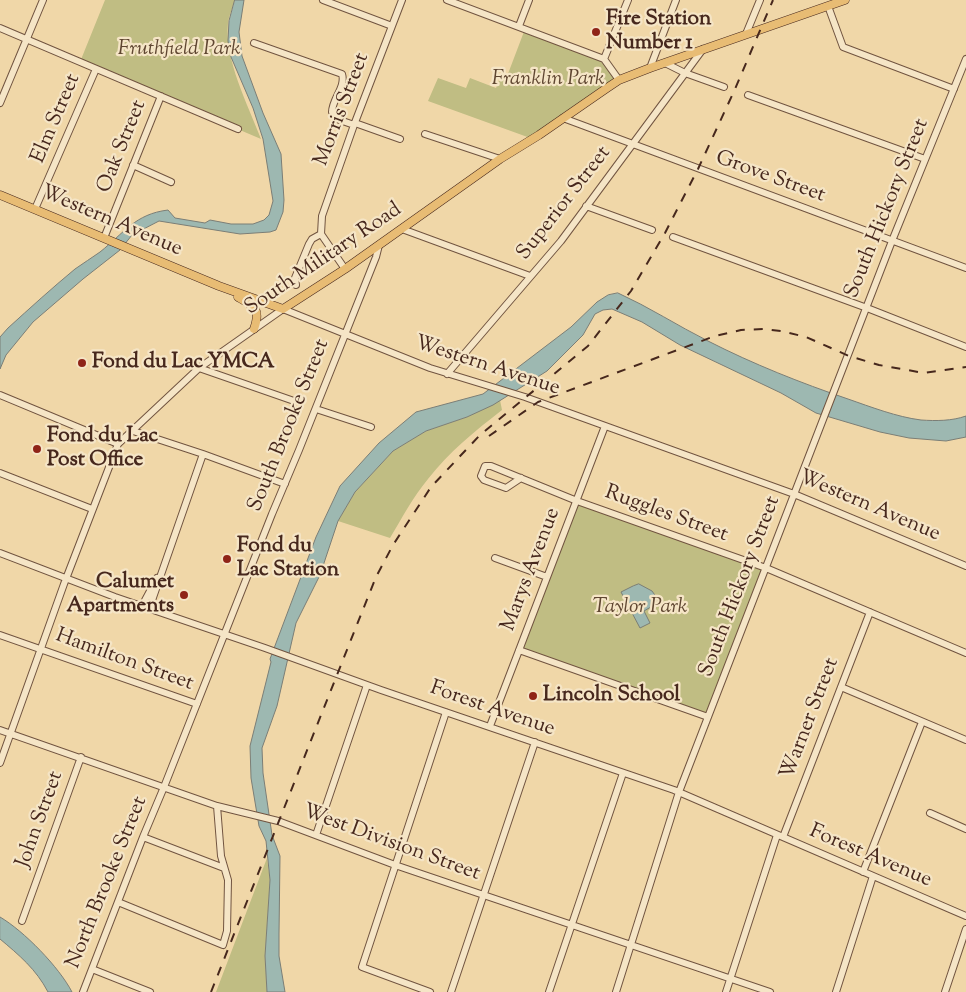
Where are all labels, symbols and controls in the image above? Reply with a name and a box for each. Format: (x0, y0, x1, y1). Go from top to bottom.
place label: Fire Station Number 1 (606, 7, 711, 57)
marker: Fire Station Number 1 (590, 26, 602, 38)
park label: Fruthfield Park (118, 37, 240, 63)
street label: Morris Street (310, 50, 376, 170)
park label: Franklin Park (491, 67, 605, 93)
street label: Elm Street (27, 71, 87, 167)
street label: Oak Street (93, 97, 153, 197)
street label: South Hickory Street (840, 116, 936, 302)
street label: Superior Street (513, 142, 617, 266)
street label: Grove Street (712, 147, 828, 209)
street label: Western Avenue (36, 181, 186, 263)
street label: South Military Road (241, 198, 407, 322)
street label: Western Avenue (411, 332, 563, 402)
street label: South Brooke Street (244, 336, 336, 516)
place label: Fond du Lac YMCA (92, 350, 275, 376)
marker: Fond du Lac YMCA (76, 357, 88, 369)
place label: Fond du Lac Post Office (47, 424, 158, 474)
marker: Fond du Lac Post Office (31, 443, 43, 455)
street label: Western Avenue (794, 466, 944, 548)
street label: Ruggles Street (601, 481, 731, 549)
street label: South Hickory Street (695, 493, 787, 681)
street label: Marys Avenue (497, 505, 567, 635)
place label: Fond du Lac Station (237, 534, 339, 584)
marker: Fond du Lac Station (221, 553, 233, 565)
place label: Calumet Apartments (66, 570, 174, 620)
marker: Calumet Apartments (178, 589, 190, 601)
park label: Taylor Park (593, 595, 687, 621)
street label: Hamilton Street (52, 624, 196, 698)
street label: Warner Street (776, 655, 846, 783)
street label: Forest Avenue (426, 677, 558, 743)
place label: Lincoln School (543, 683, 680, 709)
marker: Lincoln School (527, 690, 539, 702)
street label: John Street (12, 768, 70, 872)
street label: North Brooke Street (62, 793, 154, 973)
street label: West Division Street (299, 800, 483, 888)
street label: Forest Avenue (805, 820, 935, 894)

